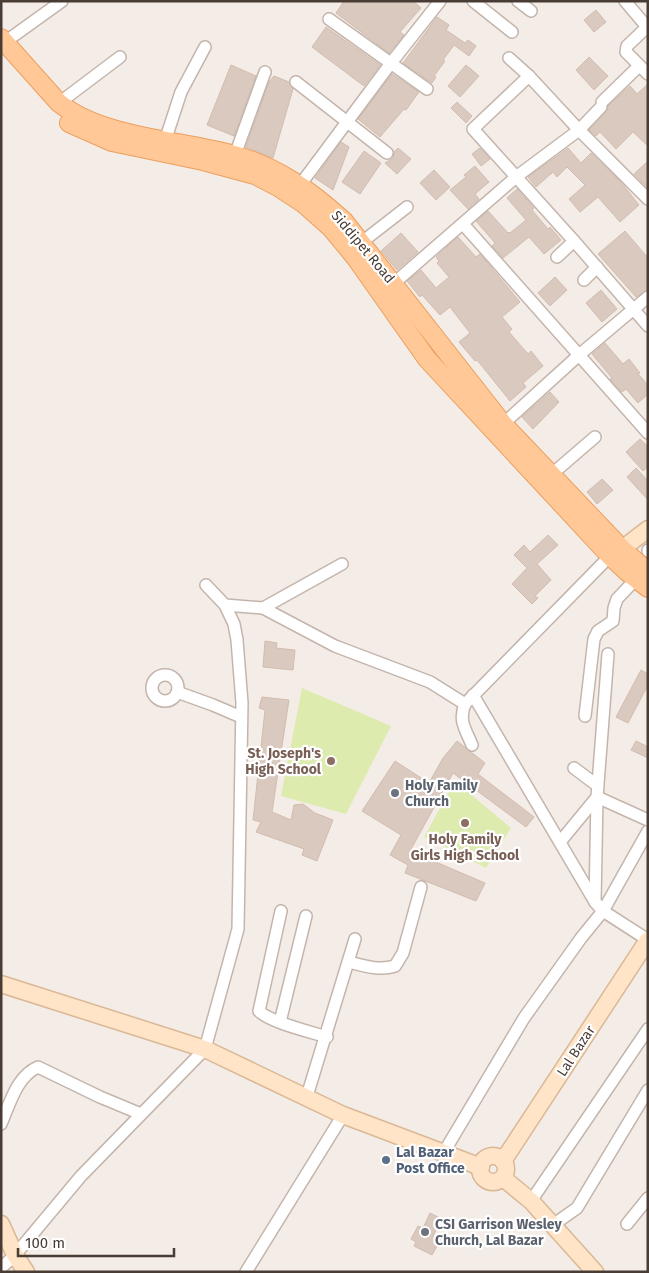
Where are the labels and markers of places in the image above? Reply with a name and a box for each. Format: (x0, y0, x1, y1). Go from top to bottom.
place label: St. Joseph's High School (245, 745, 322, 778)
marker: St. Joseph's High School (325, 755, 337, 767)
place label: Holy Family Church (405, 777, 479, 810)
marker: Holy Family Church (389, 787, 401, 799)
marker: Holy Family Girls High School (459, 817, 471, 829)
place label: Holy Family Girls High School (411, 831, 520, 864)
place label: Lal Bazar Post Office (396, 1144, 465, 1177)
marker: Lal Bazar Post Office (380, 1154, 392, 1166)
place label: CSI Garrison Wesley Church, Lal Bazar (435, 1216, 562, 1249)
marker: CSI Garrison Wesley Church, Lal Bazar (419, 1226, 431, 1238)

